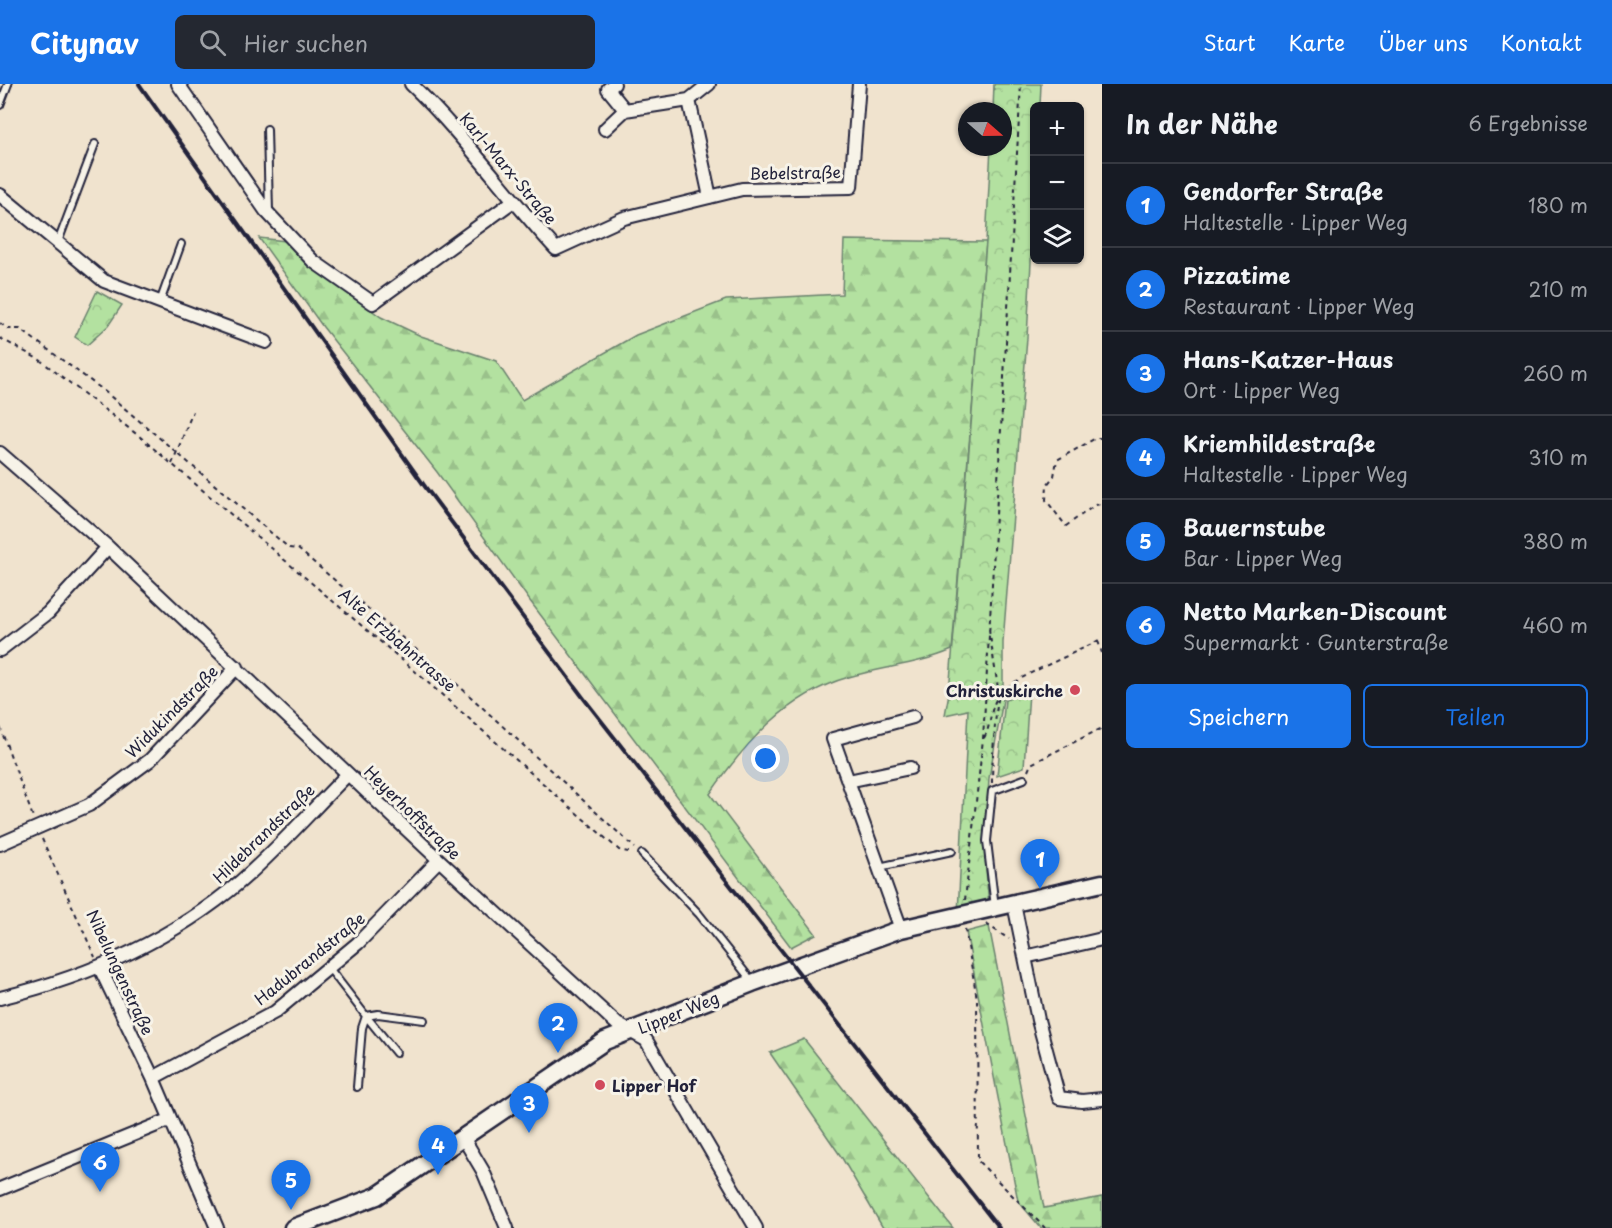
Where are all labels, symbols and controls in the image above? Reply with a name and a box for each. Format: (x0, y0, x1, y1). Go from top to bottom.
search box (175, 15, 595, 69)
text: Citynav (30, 21, 139, 64)
icon: search (196, 26, 229, 59)
text: Hier suchen (244, 26, 368, 59)
text: Start (1203, 26, 1255, 58)
text: Karte (1288, 26, 1345, 58)
text: Über uns (1378, 26, 1468, 58)
text: Kontakt (1501, 26, 1582, 58)
north arrow (958, 102, 1012, 156)
map controls (1030, 102, 1084, 264)
button: + (1030, 102, 1084, 156)
text: In der Nähe (1126, 104, 1278, 143)
street label: Karl-Marx-Straße (455, 107, 563, 229)
text: 6 Ergebnisse (1468, 108, 1588, 138)
button: − (1030, 156, 1084, 210)
street label: Bebelstraße (749, 159, 841, 185)
text: Gendorfer Straße (1183, 174, 1383, 207)
text: 1 (1141, 190, 1150, 220)
text: 180 m (1528, 190, 1588, 220)
text: Haltestelle · Lipper Weg (1183, 207, 1408, 237)
button: layers (1030, 210, 1084, 264)
text: Pizzatime (1183, 258, 1291, 291)
text: 2 (1138, 274, 1153, 304)
text: 210 m (1529, 274, 1588, 304)
text: Restaurant · Lipper Weg (1183, 291, 1414, 321)
text: Hans-Katzer-Haus (1183, 342, 1393, 375)
text: 3 (1139, 358, 1152, 388)
text: 260 m (1523, 358, 1588, 388)
text: Ort · Lipper Weg (1183, 375, 1340, 405)
text: Kriemhildestraße (1183, 426, 1376, 459)
text: 4 (1139, 442, 1152, 472)
text: 310 m (1528, 442, 1588, 472)
text: Haltestelle · Lipper Weg (1183, 459, 1408, 489)
text: Bauernstube (1183, 510, 1326, 543)
text: 5 (1139, 526, 1152, 556)
text: 380 m (1522, 526, 1588, 556)
text: Bar · Lipper Weg (1183, 543, 1342, 573)
street label: Alte Erzbahntrasse (334, 581, 462, 697)
text: Netto Marken-Discount (1183, 594, 1447, 627)
text: 6 (1138, 610, 1153, 640)
text: 460 m (1522, 610, 1588, 640)
text: Supermarkt · Gunterstraße (1183, 627, 1449, 657)
street label: Widukindstraße (119, 659, 223, 763)
place label: Christuskirche (946, 678, 1063, 702)
marker: Christuskirche (1068, 683, 1082, 697)
button: Speichern (1126, 684, 1351, 748)
button: Teilen (1363, 684, 1588, 748)
your location (751, 744, 780, 773)
street label: Heyerhoffstraße (359, 759, 467, 865)
street label: Hildebrandstraße (206, 778, 320, 888)
pin: 1 (1020, 840, 1060, 889)
street label: Nibelungenstraße (81, 905, 161, 1039)
street label: Hadubrandstraße (249, 906, 369, 1010)
street label: Lipper Weg (634, 985, 722, 1039)
pin: 2 (538, 1004, 578, 1053)
place label: Lipper Hof (612, 1073, 697, 1097)
marker: Lipper Hof (593, 1078, 607, 1092)
pin: 3 (510, 1084, 548, 1133)
pin: 4 (418, 1126, 458, 1175)
pin: 6 (80, 1142, 120, 1192)
pin: 5 (272, 1160, 310, 1210)

